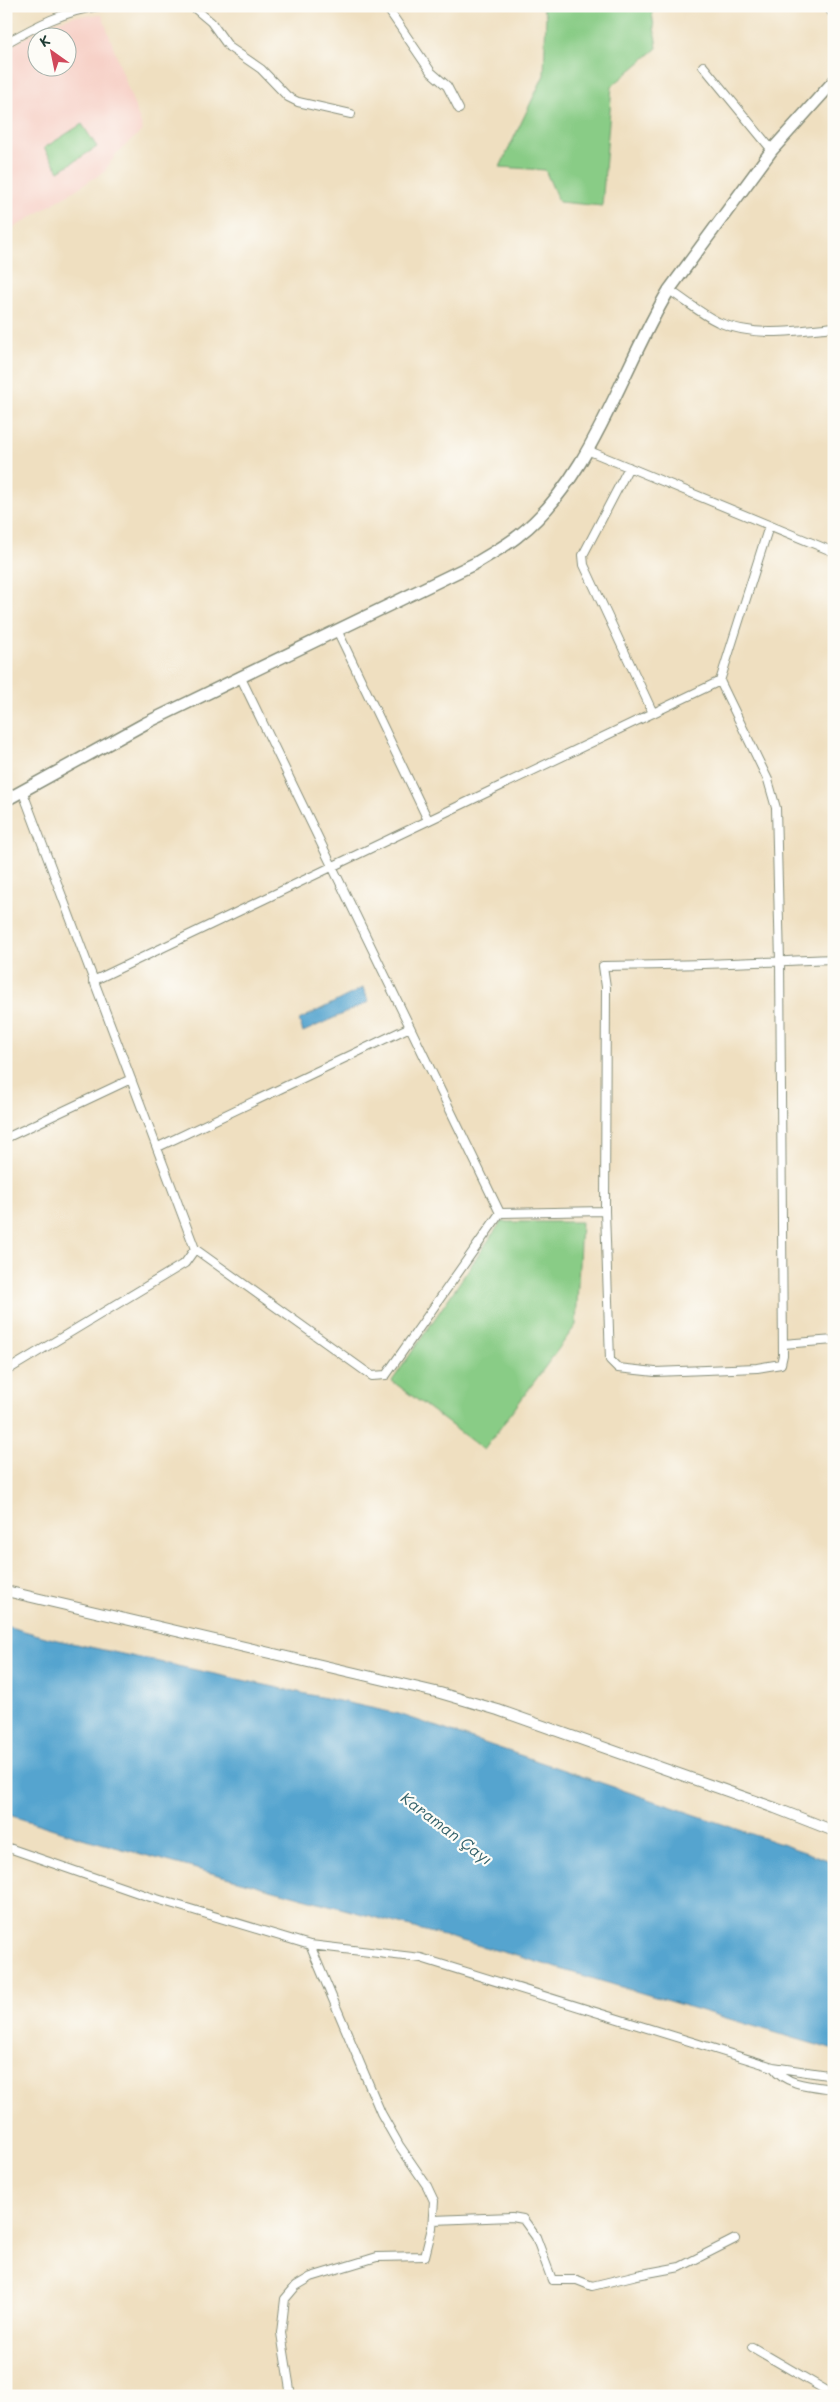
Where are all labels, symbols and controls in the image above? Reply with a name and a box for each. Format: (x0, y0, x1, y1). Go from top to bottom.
north arrow (28, 28, 78, 78)
text: K (36, 30, 54, 51)
water label: Karaman Çayı (397, 1787, 497, 1869)

